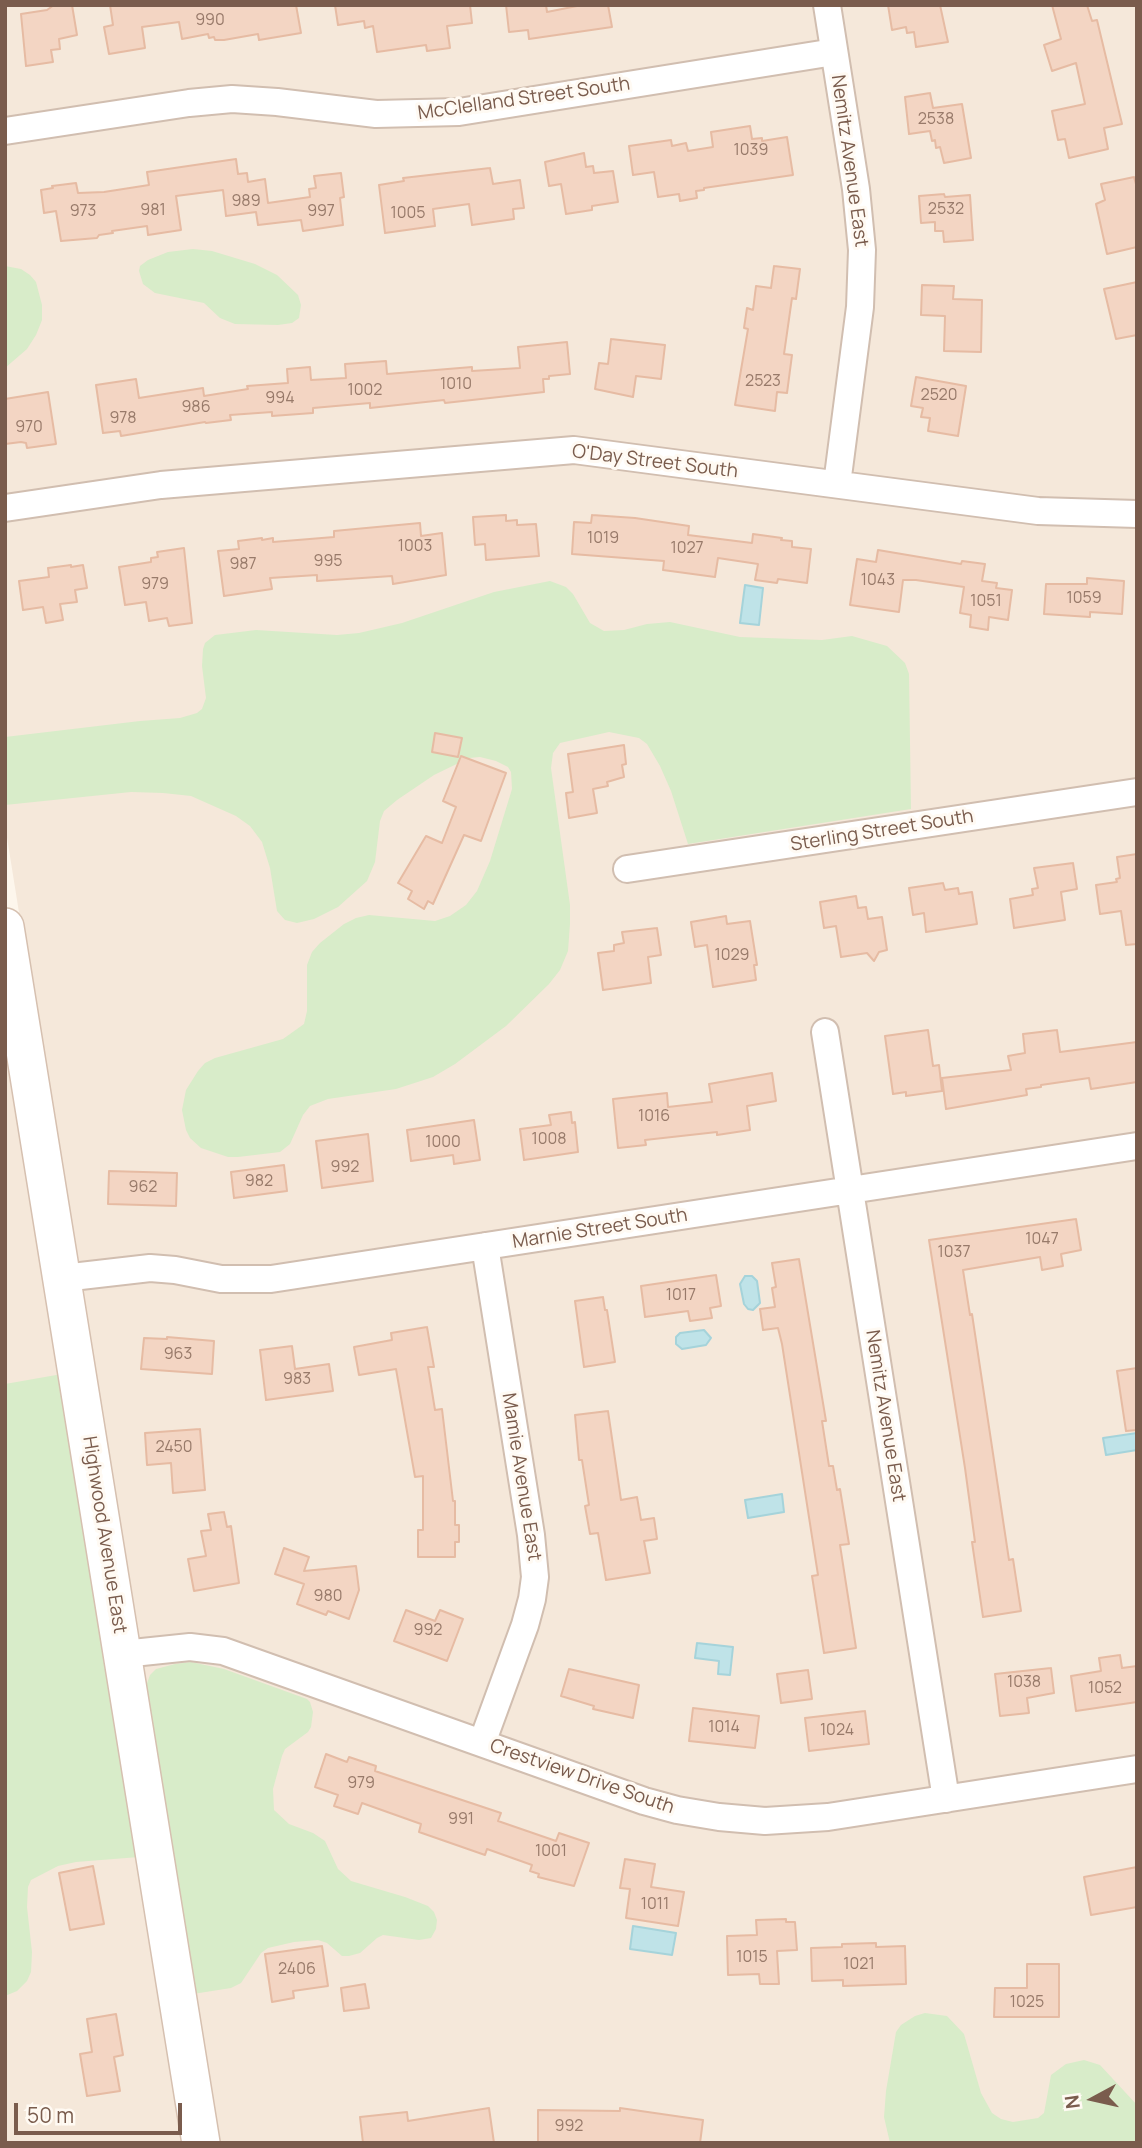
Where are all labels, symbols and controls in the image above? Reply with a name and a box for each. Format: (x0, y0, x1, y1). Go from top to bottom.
house number: 990 (195, 11, 225, 31)
street label: McClelland Street South (416, 73, 632, 125)
street label: Nemitz Avenue East (826, 73, 872, 249)
house number: 2538 (918, 110, 954, 130)
house number: 1039 (734, 141, 768, 161)
house number: 989 (231, 192, 261, 212)
house number: 2532 (928, 200, 964, 220)
house number: 981 (140, 201, 166, 221)
house number: 973 (70, 202, 96, 222)
house number: 997 (307, 202, 335, 222)
house number: 1005 (391, 204, 425, 224)
house number: 2523 (745, 372, 781, 392)
house number: 1010 (440, 375, 472, 395)
house number: 1002 (348, 381, 382, 401)
house number: 2520 (921, 386, 957, 406)
house number: 994 (265, 389, 295, 409)
house number: 986 (181, 398, 211, 418)
house number: 978 (109, 409, 137, 429)
house number: 970 (15, 418, 43, 438)
street label: O'Day Street South (571, 441, 739, 483)
house number: 1019 (587, 529, 619, 549)
house number: 1003 (398, 537, 432, 557)
house number: 1027 (670, 539, 704, 559)
house number: 995 (313, 552, 343, 572)
house number: 987 (229, 555, 257, 575)
house number: 1043 (861, 571, 895, 591)
house number: 979 (141, 575, 169, 595)
house number: 1059 (1066, 589, 1102, 609)
house number: 1051 (970, 592, 1002, 612)
street label: Sterling Street South (789, 805, 975, 857)
house number: 1029 (714, 946, 750, 966)
house number: 1016 (638, 1107, 670, 1127)
house number: 1008 (531, 1130, 567, 1150)
house number: 1000 (425, 1133, 461, 1153)
house number: 992 (331, 1158, 359, 1178)
house number: 982 (245, 1172, 273, 1192)
house number: 962 (129, 1178, 157, 1198)
street label: Marnie Street South (511, 1204, 689, 1254)
house number: 1047 (1025, 1230, 1059, 1250)
house number: 1037 (938, 1243, 970, 1263)
house number: 1017 (666, 1286, 696, 1306)
street label: Nemitz Avenue East (860, 1328, 910, 1504)
house number: 963 (164, 1345, 192, 1365)
house number: 983 (283, 1370, 311, 1390)
street label: Mamie Avenue East (496, 1391, 546, 1563)
street label: Highwood Avenue East (77, 1435, 131, 1635)
house number: 2450 (155, 1438, 193, 1458)
house number: 980 (314, 1587, 342, 1607)
house number: 992 (414, 1621, 442, 1641)
house number: 1038 (1007, 1673, 1041, 1693)
house number: 1052 (1088, 1679, 1122, 1699)
house number: 1014 (708, 1718, 740, 1738)
house number: 1024 (820, 1721, 854, 1741)
street label: Crestview Drive South (487, 1735, 677, 1819)
house number: 979 (347, 1774, 375, 1794)
house number: 991 (448, 1810, 474, 1830)
house number: 1001 (535, 1842, 567, 1862)
house number: 1011 (641, 1895, 669, 1915)
house number: 1015 (736, 1948, 768, 1968)
house number: 1021 (843, 1955, 875, 1975)
house number: 2406 (278, 1960, 316, 1980)
house number: 1025 (1010, 1993, 1044, 2013)
north arrow (1058, 2064, 1128, 2134)
scale bar (18, 2088, 186, 2132)
text: N (1058, 2093, 1086, 2110)
text: 50 m (27, 2101, 74, 2129)
house number: 992 (555, 2117, 583, 2137)

